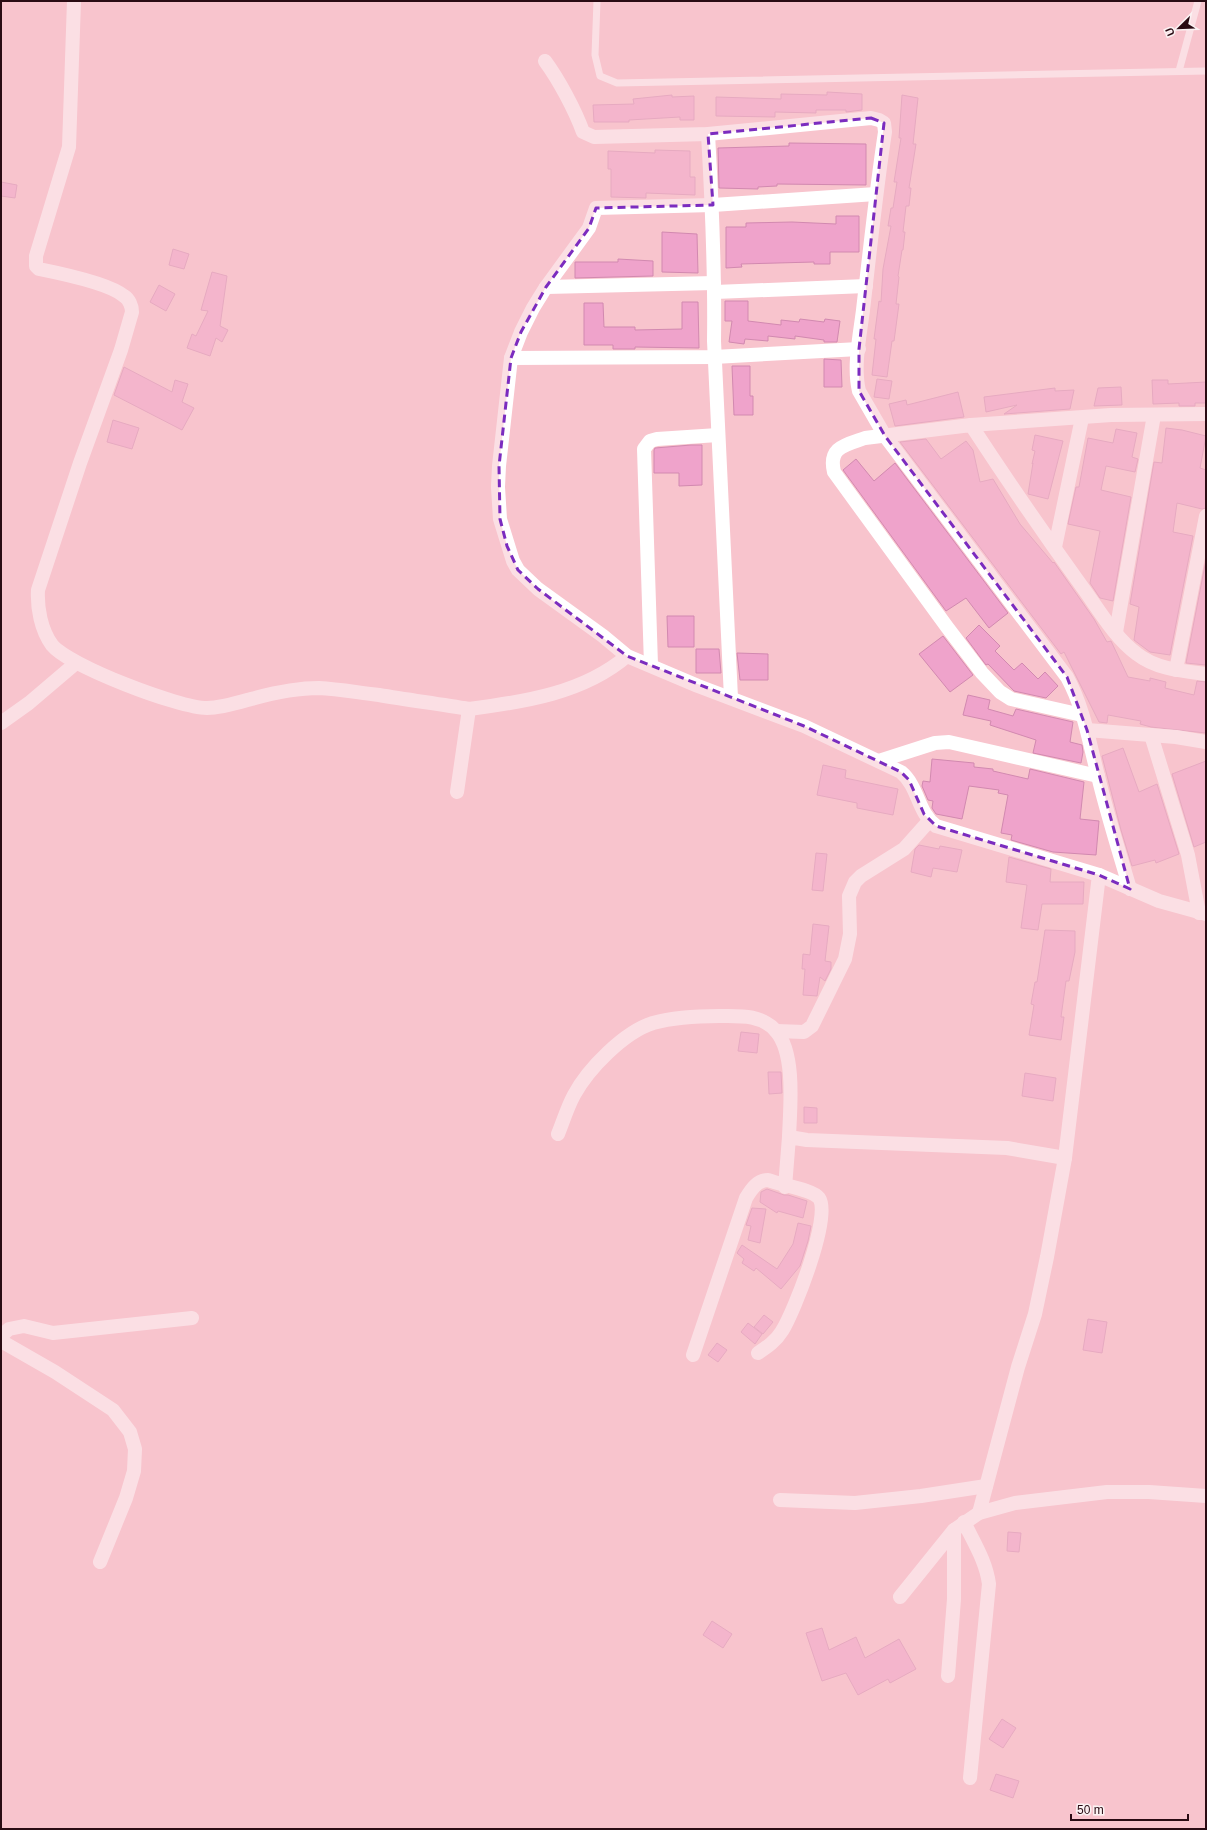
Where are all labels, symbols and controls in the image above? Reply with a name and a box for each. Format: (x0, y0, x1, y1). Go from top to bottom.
north arrow (1159, 8, 1199, 48)
text: U (1163, 26, 1177, 38)
scale bar (1071, 1796, 1188, 1822)
text: 50 m (1077, 1803, 1104, 1817)

